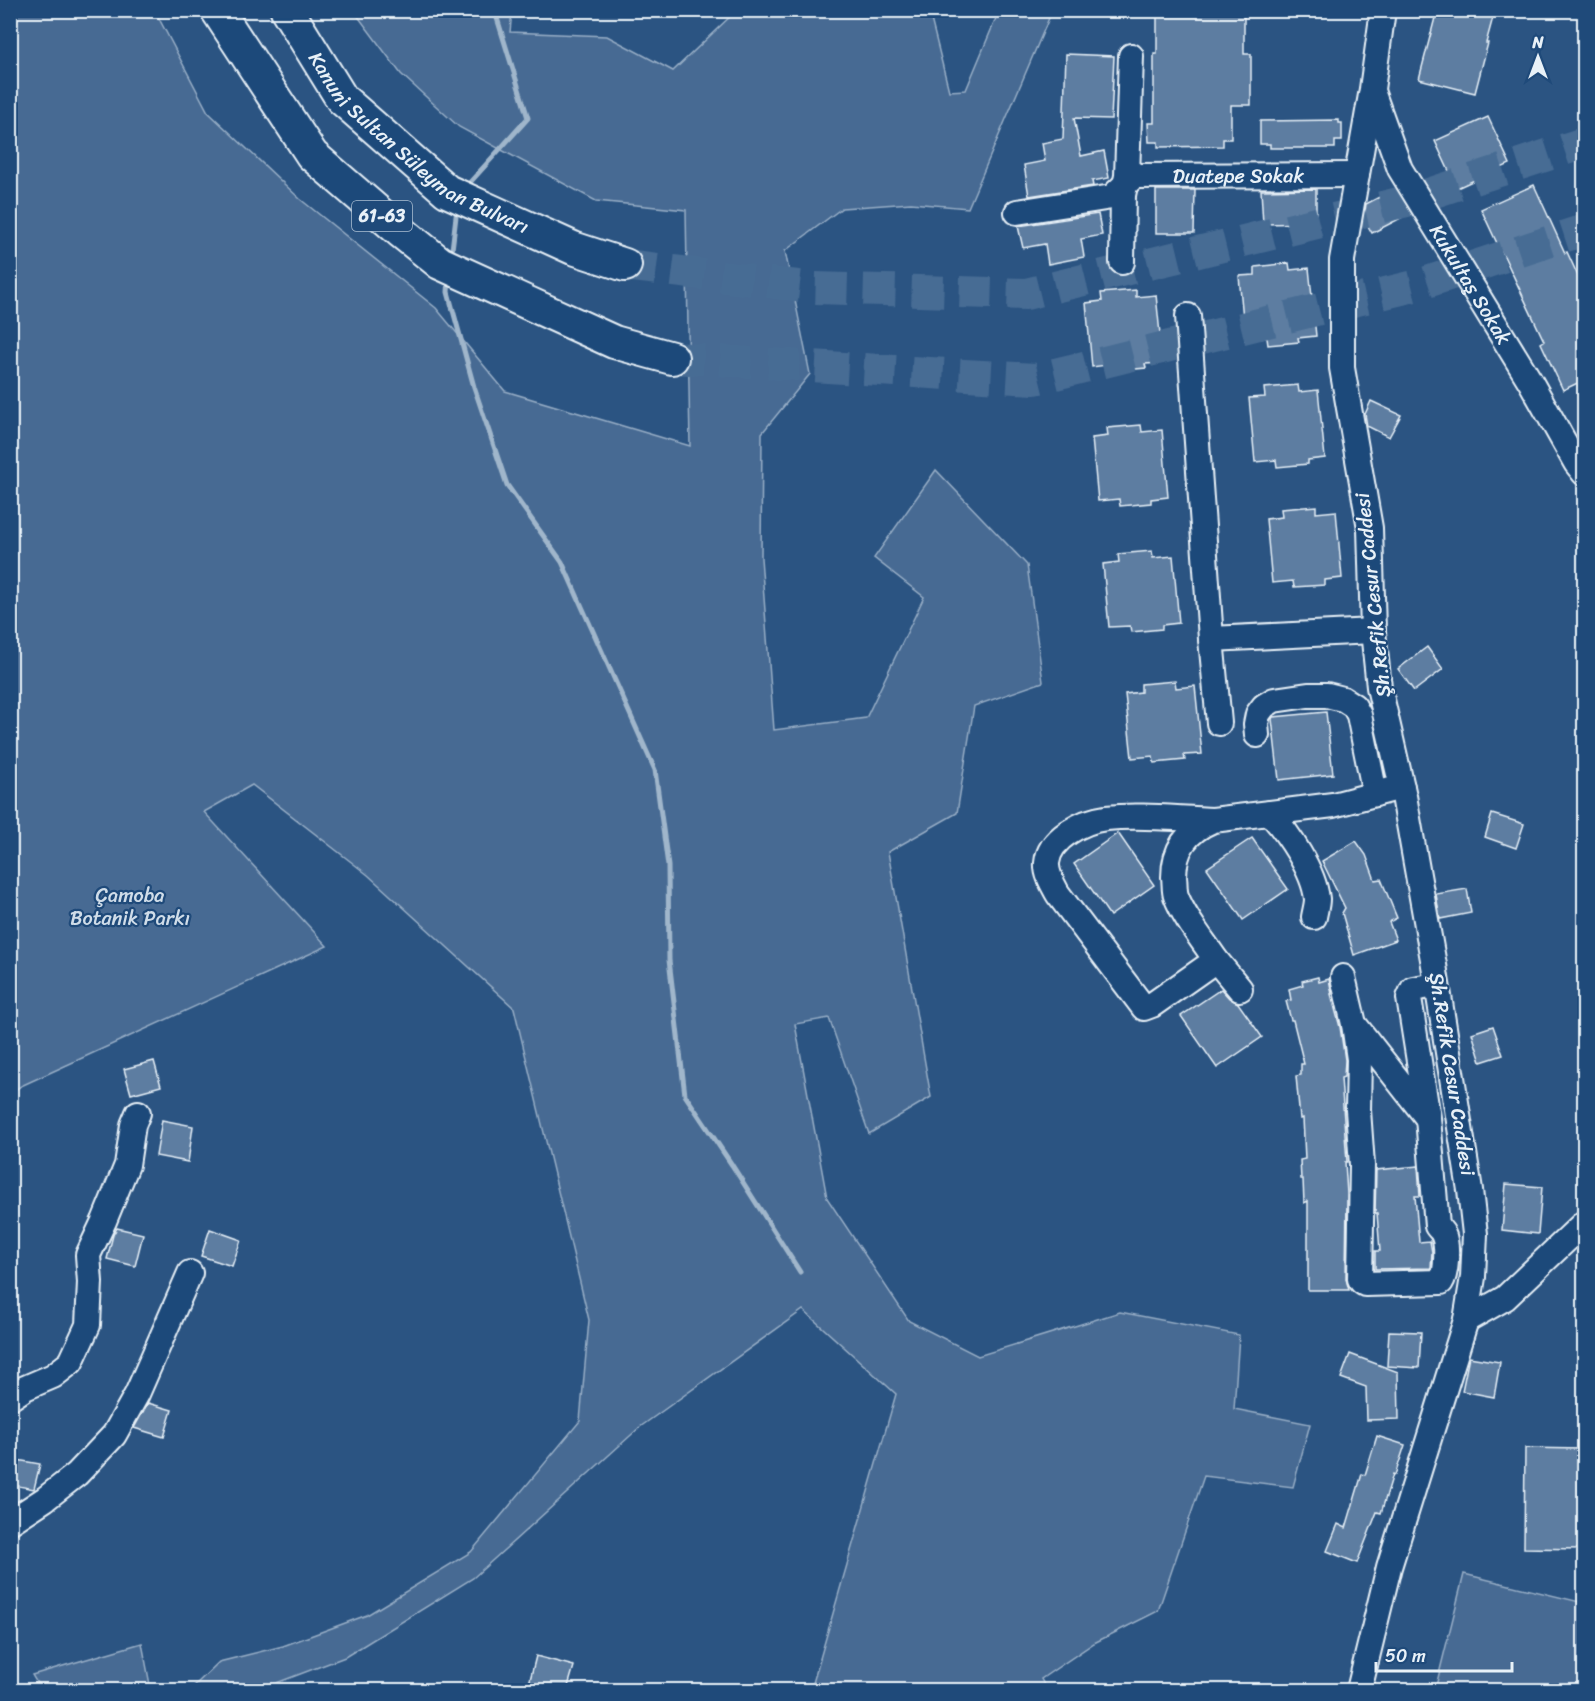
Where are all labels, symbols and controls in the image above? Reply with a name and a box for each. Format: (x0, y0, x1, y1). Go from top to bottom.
north arrow (1508, 27, 1568, 87)
text: N (1531, 28, 1544, 57)
street label: Kanuni Sultan Süleyman Bulvarı (299, 44, 535, 243)
street label: Duatepe Sokak (1173, 158, 1304, 193)
road number: 61-63 (352, 201, 412, 231)
street label: Kukultaş Sokak (1420, 217, 1521, 352)
street label: Şh.Refik Cesur Caddesi (1345, 491, 1401, 699)
park label: Çamoba Botanik Parkı (70, 878, 190, 936)
street label: Şh.Refik Cesur Caddesi (1419, 970, 1485, 1179)
scale bar (1376, 1635, 1512, 1673)
text: 50 m (1385, 1640, 1426, 1672)

